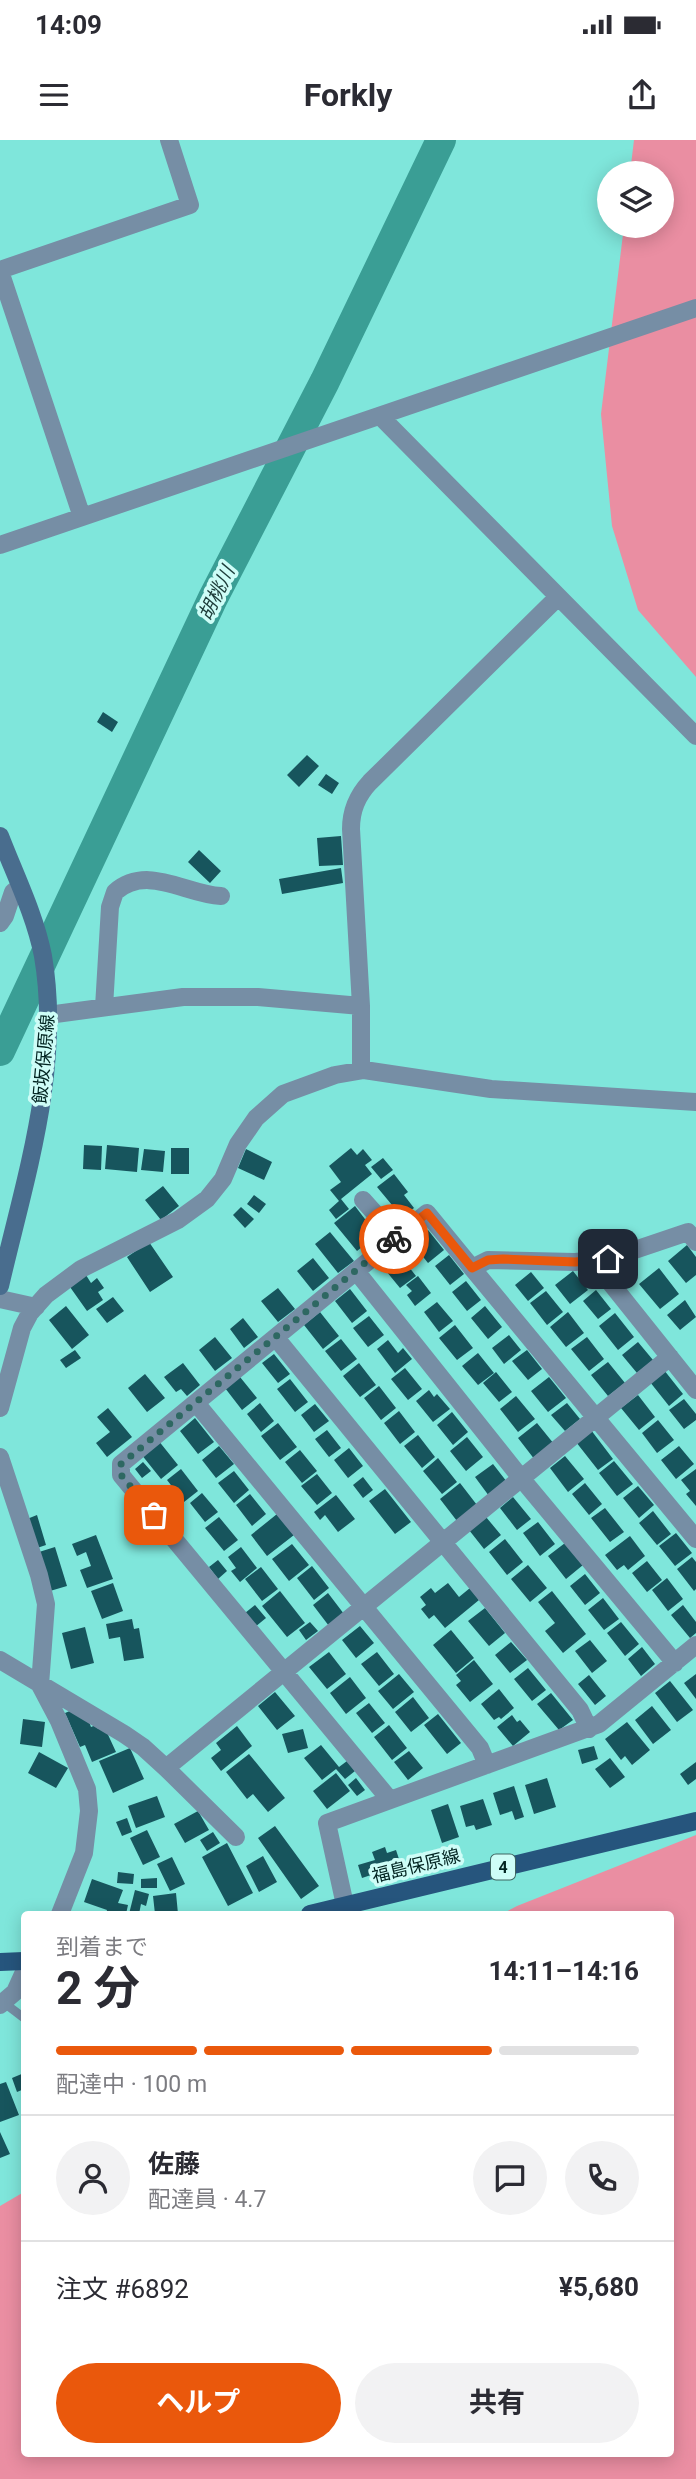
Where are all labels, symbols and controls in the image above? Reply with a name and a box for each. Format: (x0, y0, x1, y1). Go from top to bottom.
text: 14:09 (35, 10, 102, 40)
icon: menu (35, 76, 73, 114)
text: Forkly (304, 76, 392, 114)
icon: share (623, 76, 661, 114)
map controls (597, 161, 674, 238)
button: layers (597, 161, 674, 238)
water label: 胡桃川 (194, 561, 240, 624)
street label: 飯坂保原線 (29, 1013, 58, 1105)
courier (359, 1204, 429, 1274)
icon: bike (375, 1220, 413, 1258)
pin (578, 1229, 638, 1289)
icon: home (589, 1240, 627, 1278)
pin (124, 1485, 184, 1545)
icon: bag (135, 1496, 173, 1534)
street label: 福島保原線 (370, 1844, 462, 1887)
road number: 4 (491, 1854, 515, 1880)
text: 到着まで (56, 1934, 148, 1961)
text: 14:11–14:16 (489, 1956, 639, 1986)
text: 2 分 (56, 1961, 140, 2015)
text: 配達中 · 100 m (56, 2071, 207, 2098)
button: person (56, 2141, 130, 2215)
button: chat (473, 2141, 547, 2215)
button: phone (565, 2141, 639, 2215)
text: 佐藤 (148, 2149, 200, 2179)
text: 配達員 · 4.7 (148, 2186, 266, 2213)
text: ¥5,680 (559, 2272, 639, 2302)
text: 注文 #6892 (56, 2274, 189, 2304)
button: ヘルプ (56, 2363, 341, 2443)
button: 共有 (355, 2363, 639, 2443)

